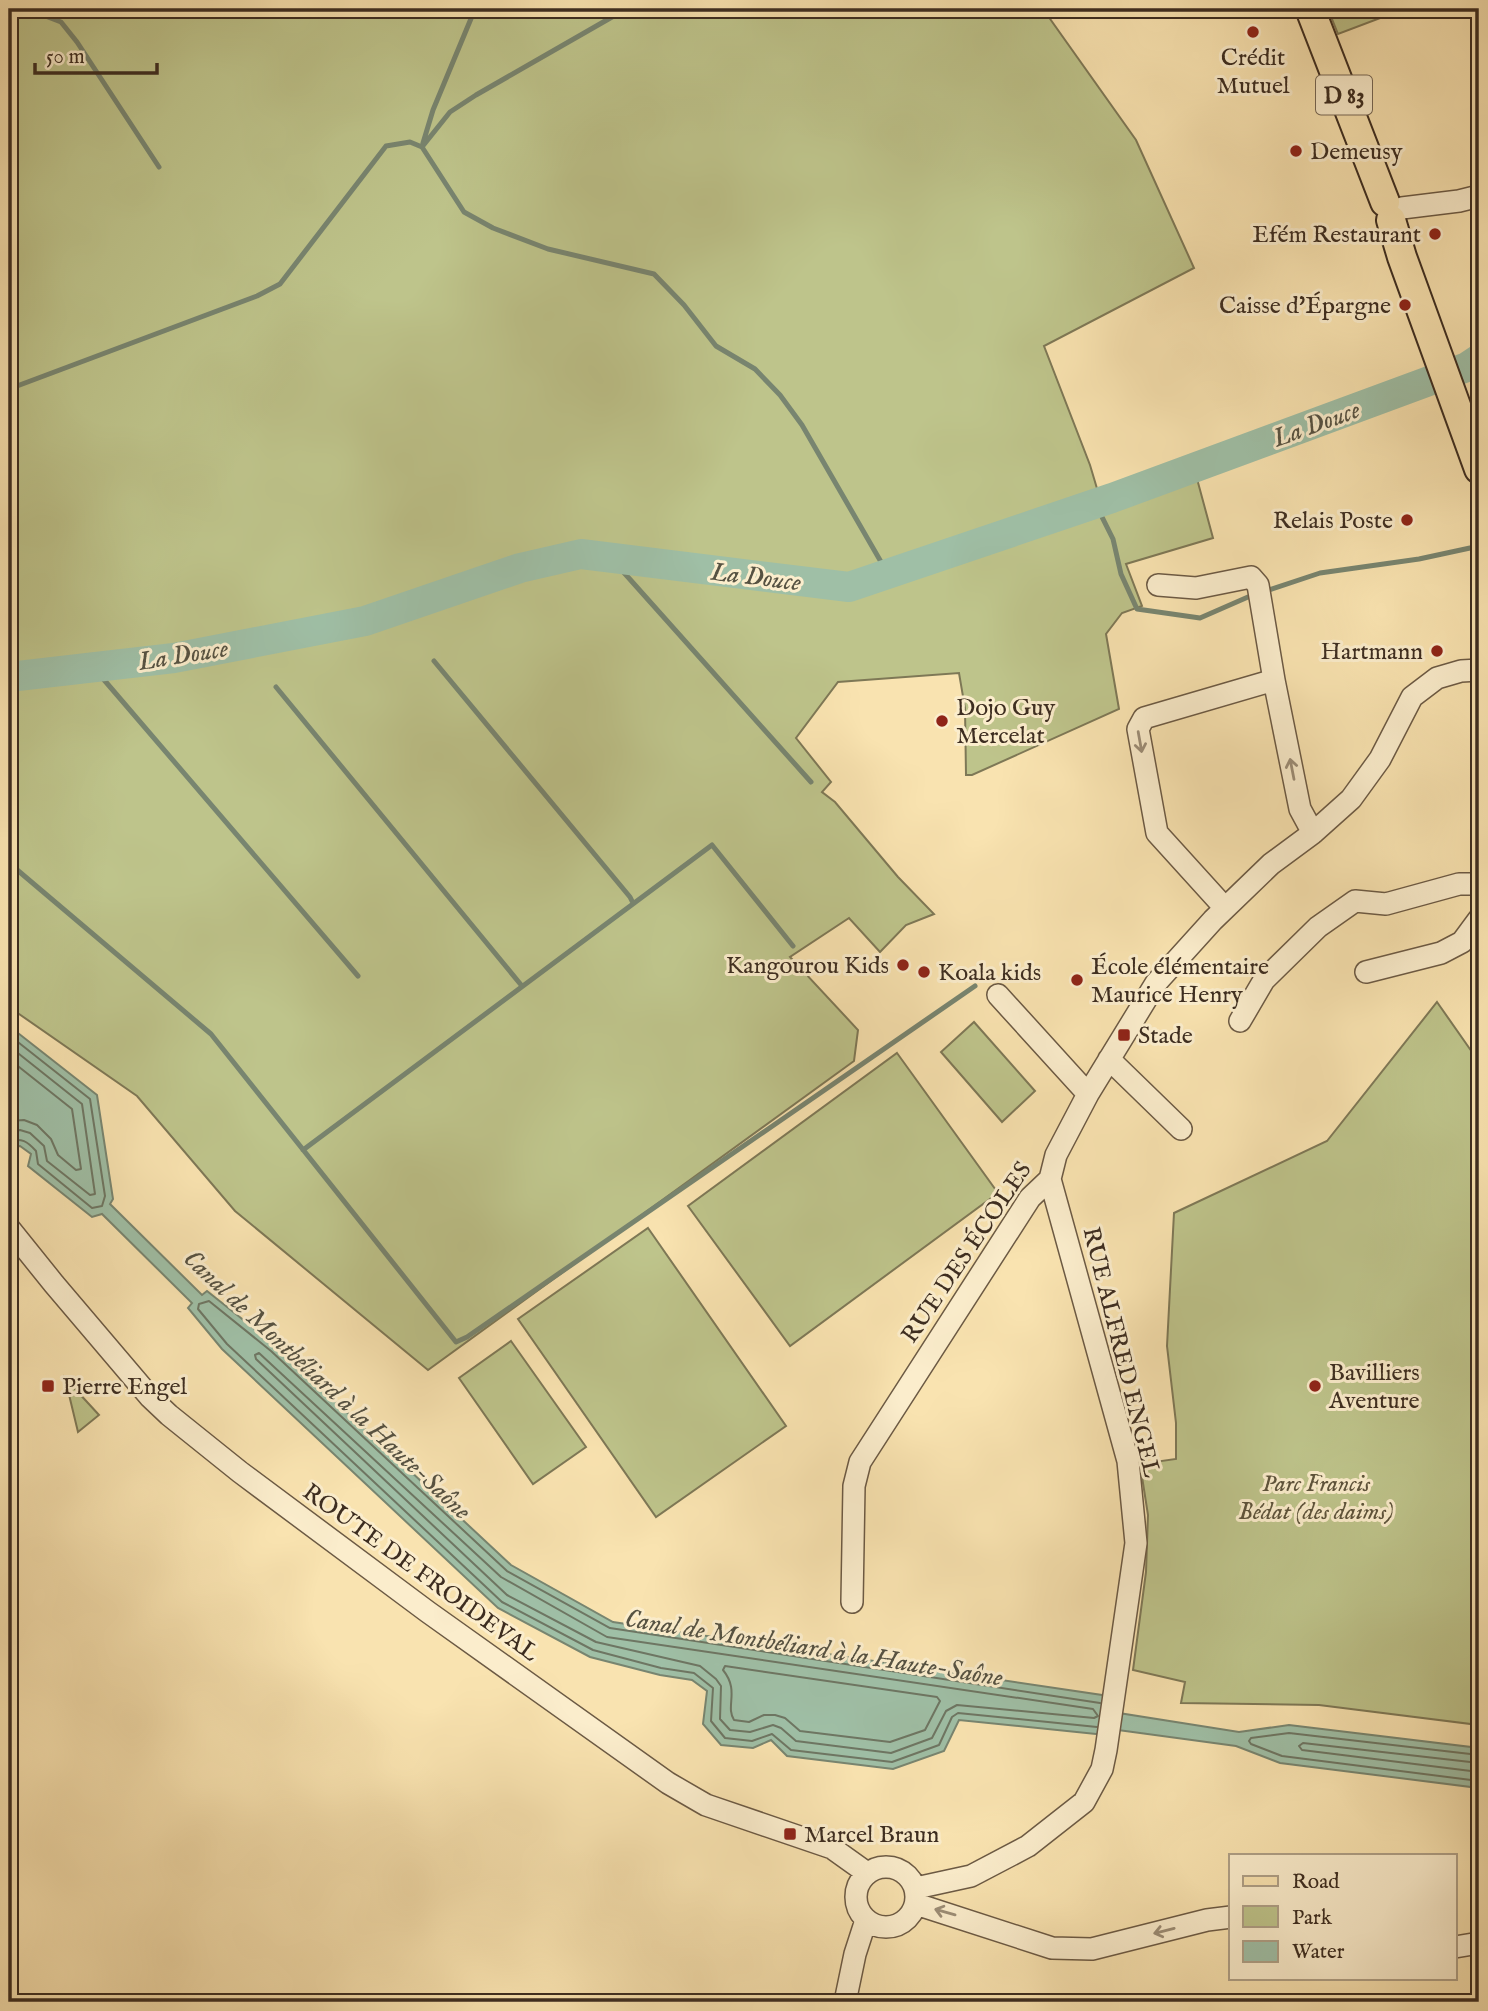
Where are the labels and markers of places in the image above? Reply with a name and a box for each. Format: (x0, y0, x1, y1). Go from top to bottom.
marker: Crédit Mutuel (1245, 24, 1261, 40)
place label: Crédit Mutuel (1216, 43, 1290, 102)
place label: Demeusy (1310, 137, 1403, 168)
marker: Demeusy (1288, 143, 1304, 159)
place label: Efém Restaurant (1252, 220, 1421, 251)
marker: Efém Restaurant (1427, 226, 1443, 242)
place label: Caisse d'Épargne (1219, 291, 1391, 322)
marker: Caisse d'Épargne (1397, 297, 1413, 313)
place label: Relais Poste (1273, 506, 1393, 537)
marker: Relais Poste (1399, 512, 1415, 528)
place label: Hartmann (1320, 637, 1423, 668)
marker: Hartmann (1429, 643, 1445, 659)
place label: Dojo Guy Mercelat (956, 693, 1056, 752)
marker: Dojo Guy Mercelat (934, 713, 950, 729)
place label: Kangourou Kids (726, 951, 889, 982)
place label: École élémentaire Maurice Henry (1091, 952, 1269, 1011)
marker: Kangourou Kids (895, 957, 911, 973)
place label: Koala kids (938, 958, 1041, 989)
marker: Koala kids (916, 964, 932, 980)
marker: École élémentaire Maurice Henry (1069, 972, 1085, 988)
place label: Stade (1138, 1021, 1193, 1052)
marker: Stade (1116, 1027, 1132, 1043)
place label: Bavilliers Aventure (1328, 1358, 1420, 1417)
place label: Pierre Engel (62, 1372, 188, 1403)
marker: Pierre Engel (40, 1378, 56, 1394)
marker: Bavilliers Aventure (1307, 1378, 1323, 1394)
place label: Marcel Braun (804, 1820, 939, 1851)
marker: Marcel Braun (782, 1826, 798, 1842)

